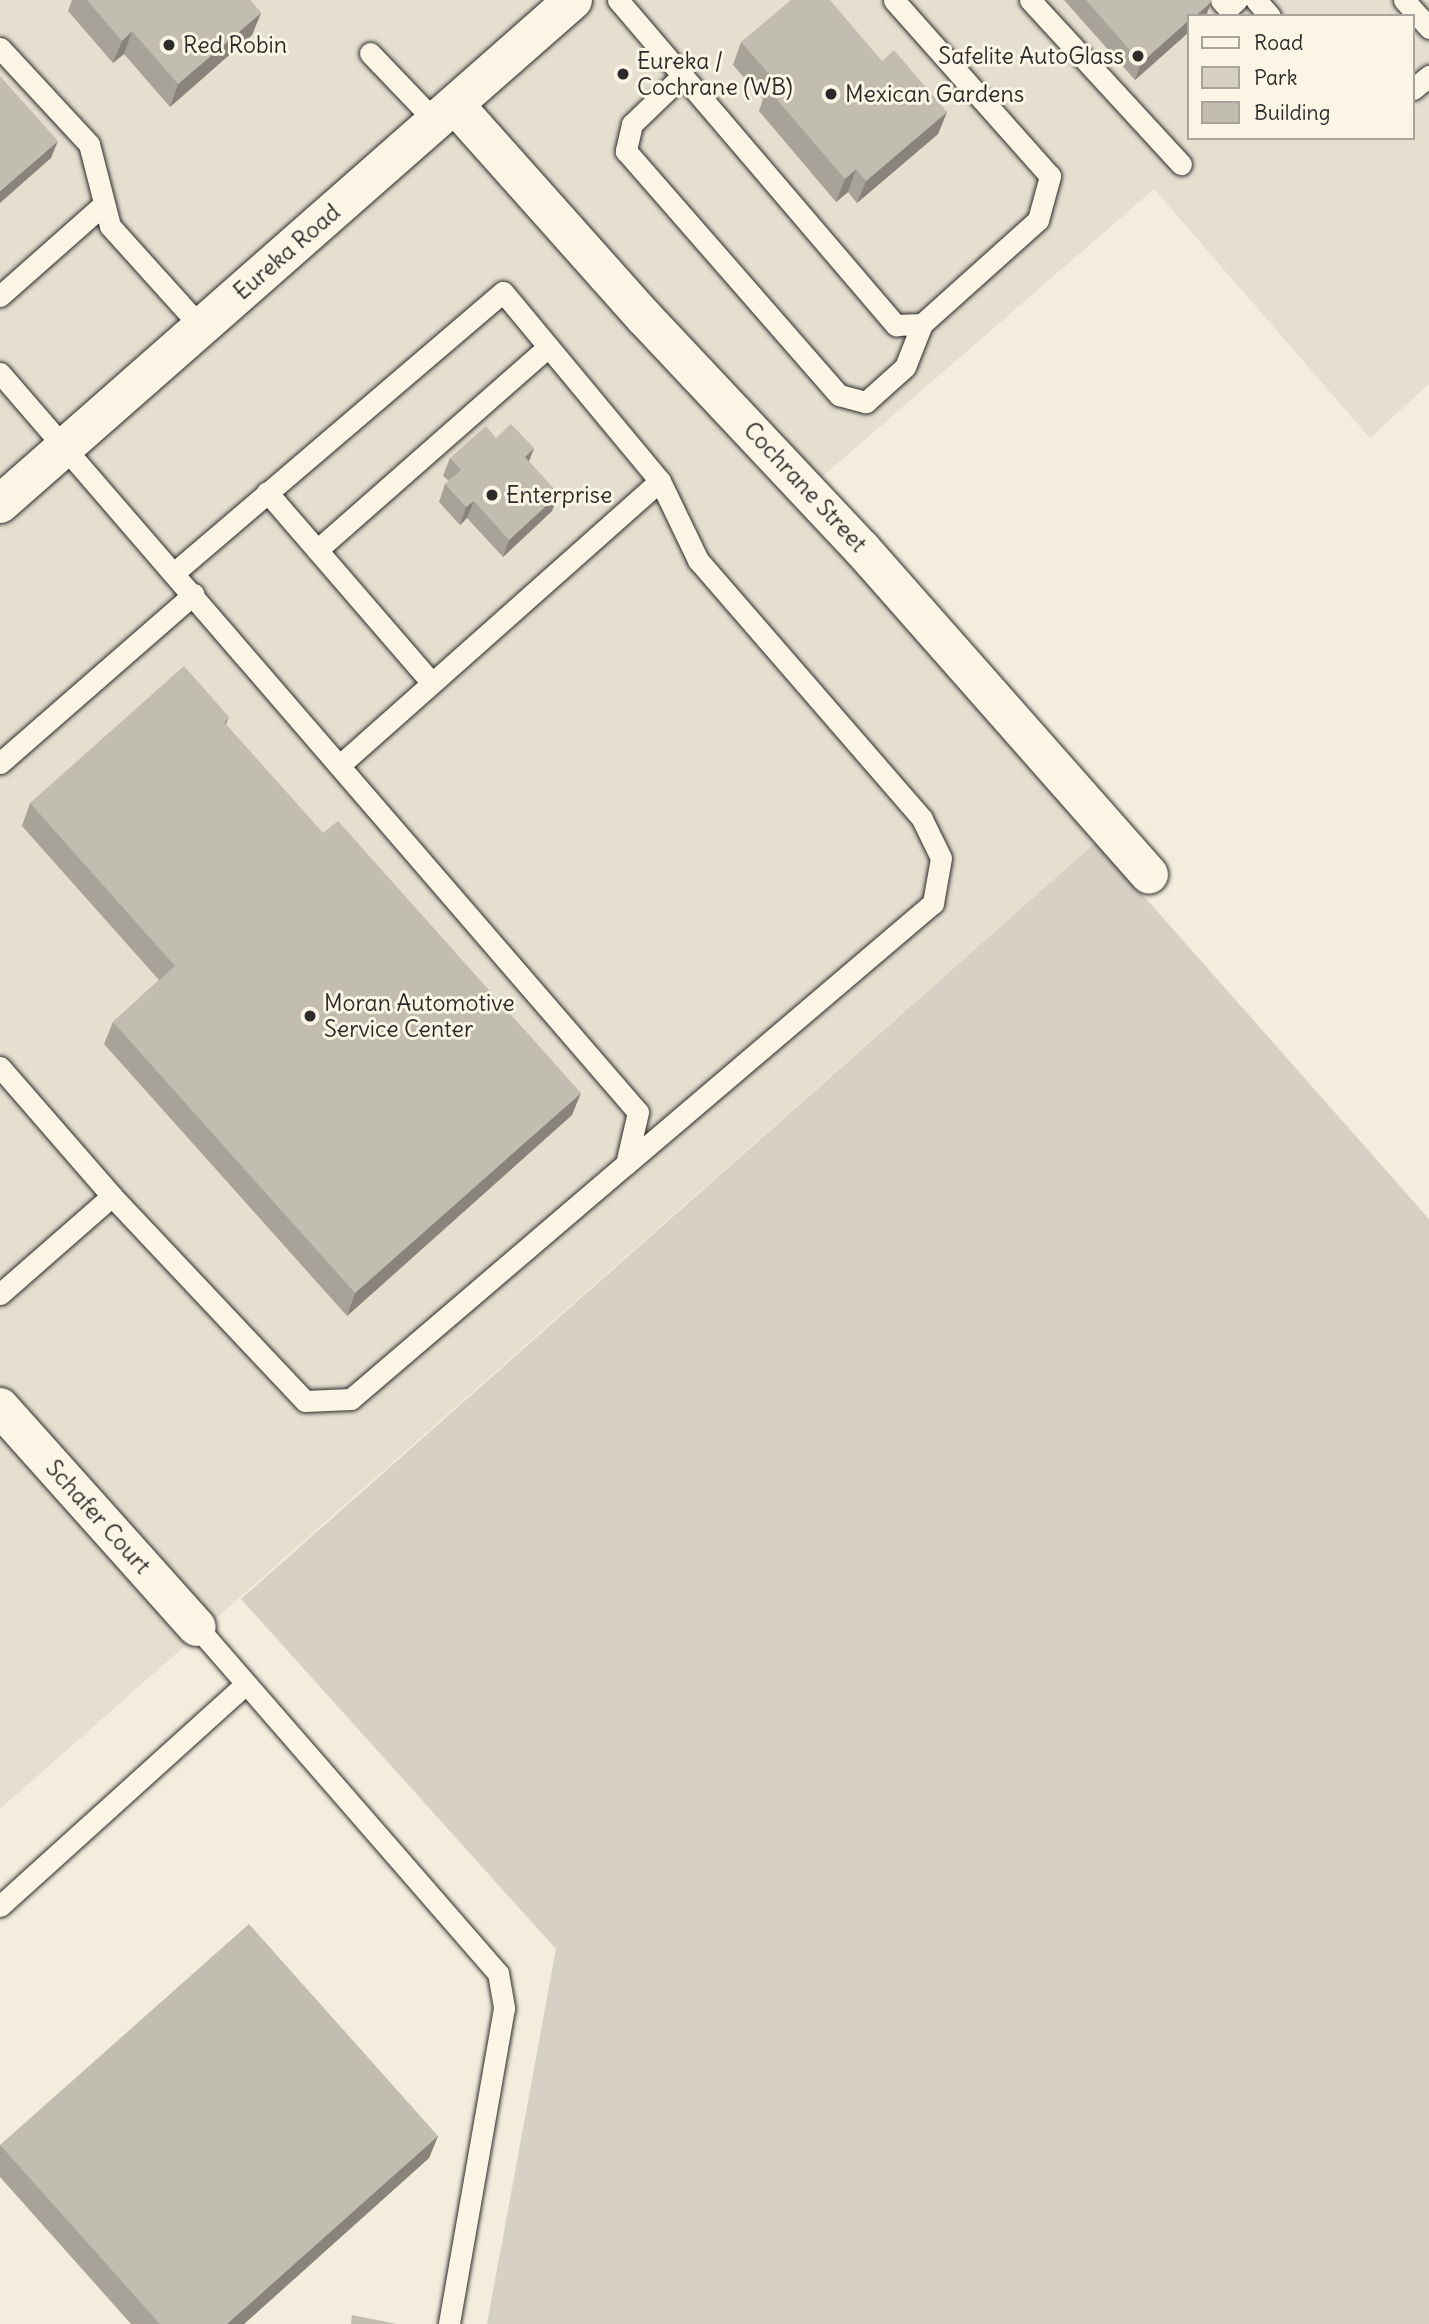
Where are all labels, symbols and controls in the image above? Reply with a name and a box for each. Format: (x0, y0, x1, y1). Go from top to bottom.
legend (1188, 14, 1415, 140)
text: Road (1254, 29, 1303, 56)
place label: Red Robin (183, 31, 287, 59)
marker: Red Robin (161, 37, 177, 53)
place label: Safelite AutoGlass (938, 42, 1124, 70)
place label: Eureka / Cochrane (WB) (637, 47, 793, 101)
marker: Safelite AutoGlass (1130, 48, 1146, 64)
text: Park (1254, 64, 1297, 91)
marker: Eureka / Cochrane (WB) (615, 66, 631, 82)
place label: Mexican Gardens (845, 80, 1024, 108)
marker: Mexican Gardens (823, 86, 839, 102)
text: Building (1254, 99, 1330, 126)
street label: Eureka Road (228, 198, 346, 306)
street label: Cochrane Street (738, 416, 872, 558)
place label: Enterprise (506, 481, 612, 509)
marker: Enterprise (484, 487, 500, 503)
place label: Moran Automotive Service Center (324, 989, 515, 1043)
marker: Moran Automotive Service Center (302, 1008, 318, 1024)
street label: Schafer Court (40, 1454, 156, 1580)

